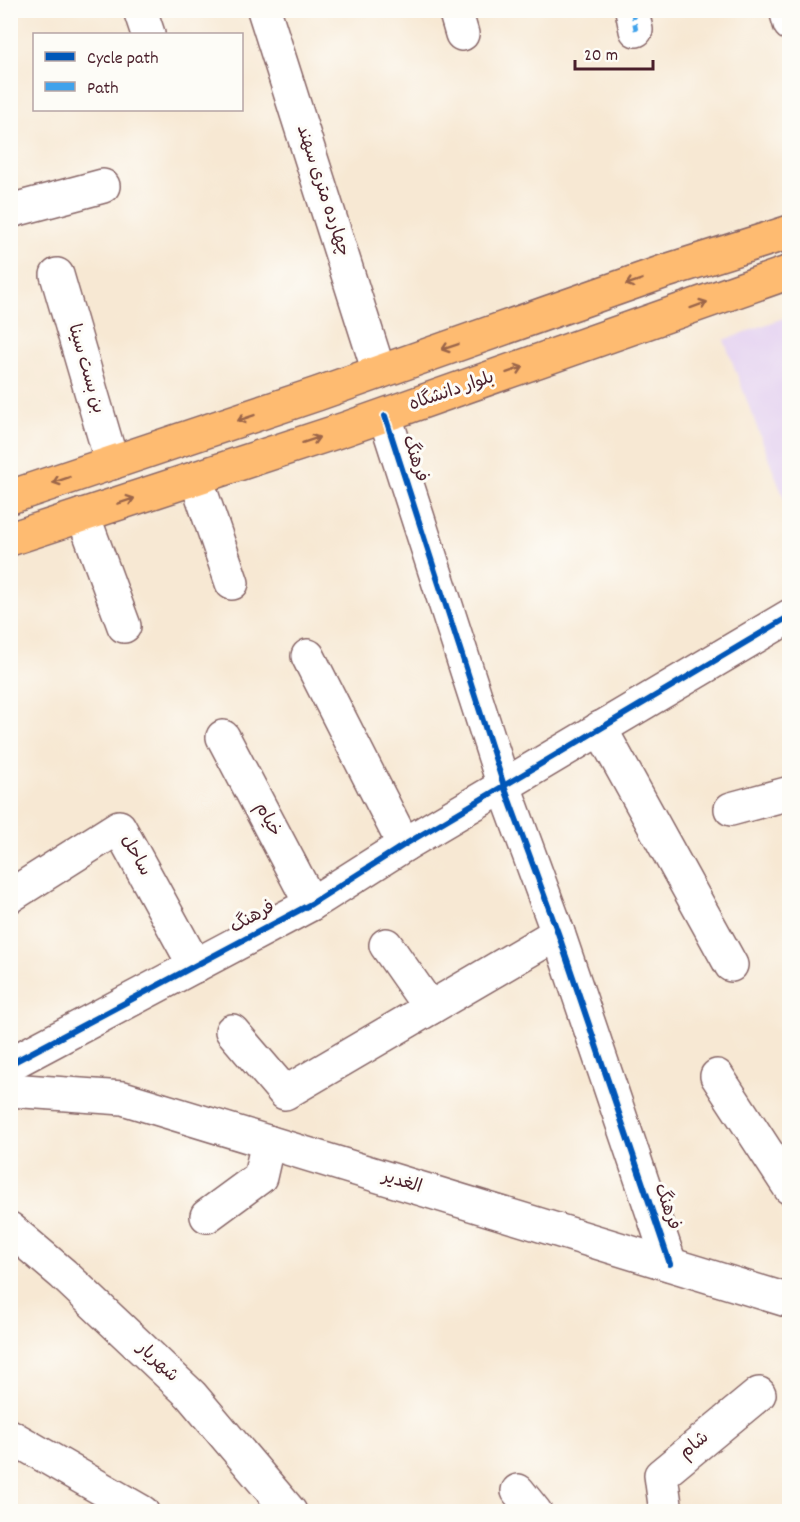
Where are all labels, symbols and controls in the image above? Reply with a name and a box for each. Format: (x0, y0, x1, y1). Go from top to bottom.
legend (33, 33, 243, 111)
scale bar (575, 33, 653, 71)
text: 20 m (584, 44, 618, 69)
text: Cycle path (87, 47, 158, 72)
text: Path (87, 77, 119, 102)
street label: چهارده متری سهند (289, 122, 355, 260)
one-way arrow (625, 278, 644, 289)
one-way arrow (690, 299, 708, 310)
street label: بن بست سینا (60, 321, 110, 417)
one-way arrow (441, 342, 460, 353)
one-way arrow (506, 363, 524, 374)
street label: بلوار دانشگاه (406, 366, 498, 418)
one-way arrow (237, 413, 256, 424)
street label: فرهنگ (395, 432, 433, 486)
one-way arrow (301, 434, 320, 445)
one-way arrow (52, 476, 71, 487)
one-way arrow (116, 495, 135, 506)
street label: خیام (248, 798, 286, 842)
street label: ساحل (113, 831, 157, 881)
street label: فرهنگ (226, 895, 280, 941)
street label: الغدیر (377, 1165, 425, 1201)
street label: فرهنگ (646, 1180, 686, 1234)
street label: شهریار (129, 1336, 183, 1389)
street label: شام (675, 1426, 715, 1466)

